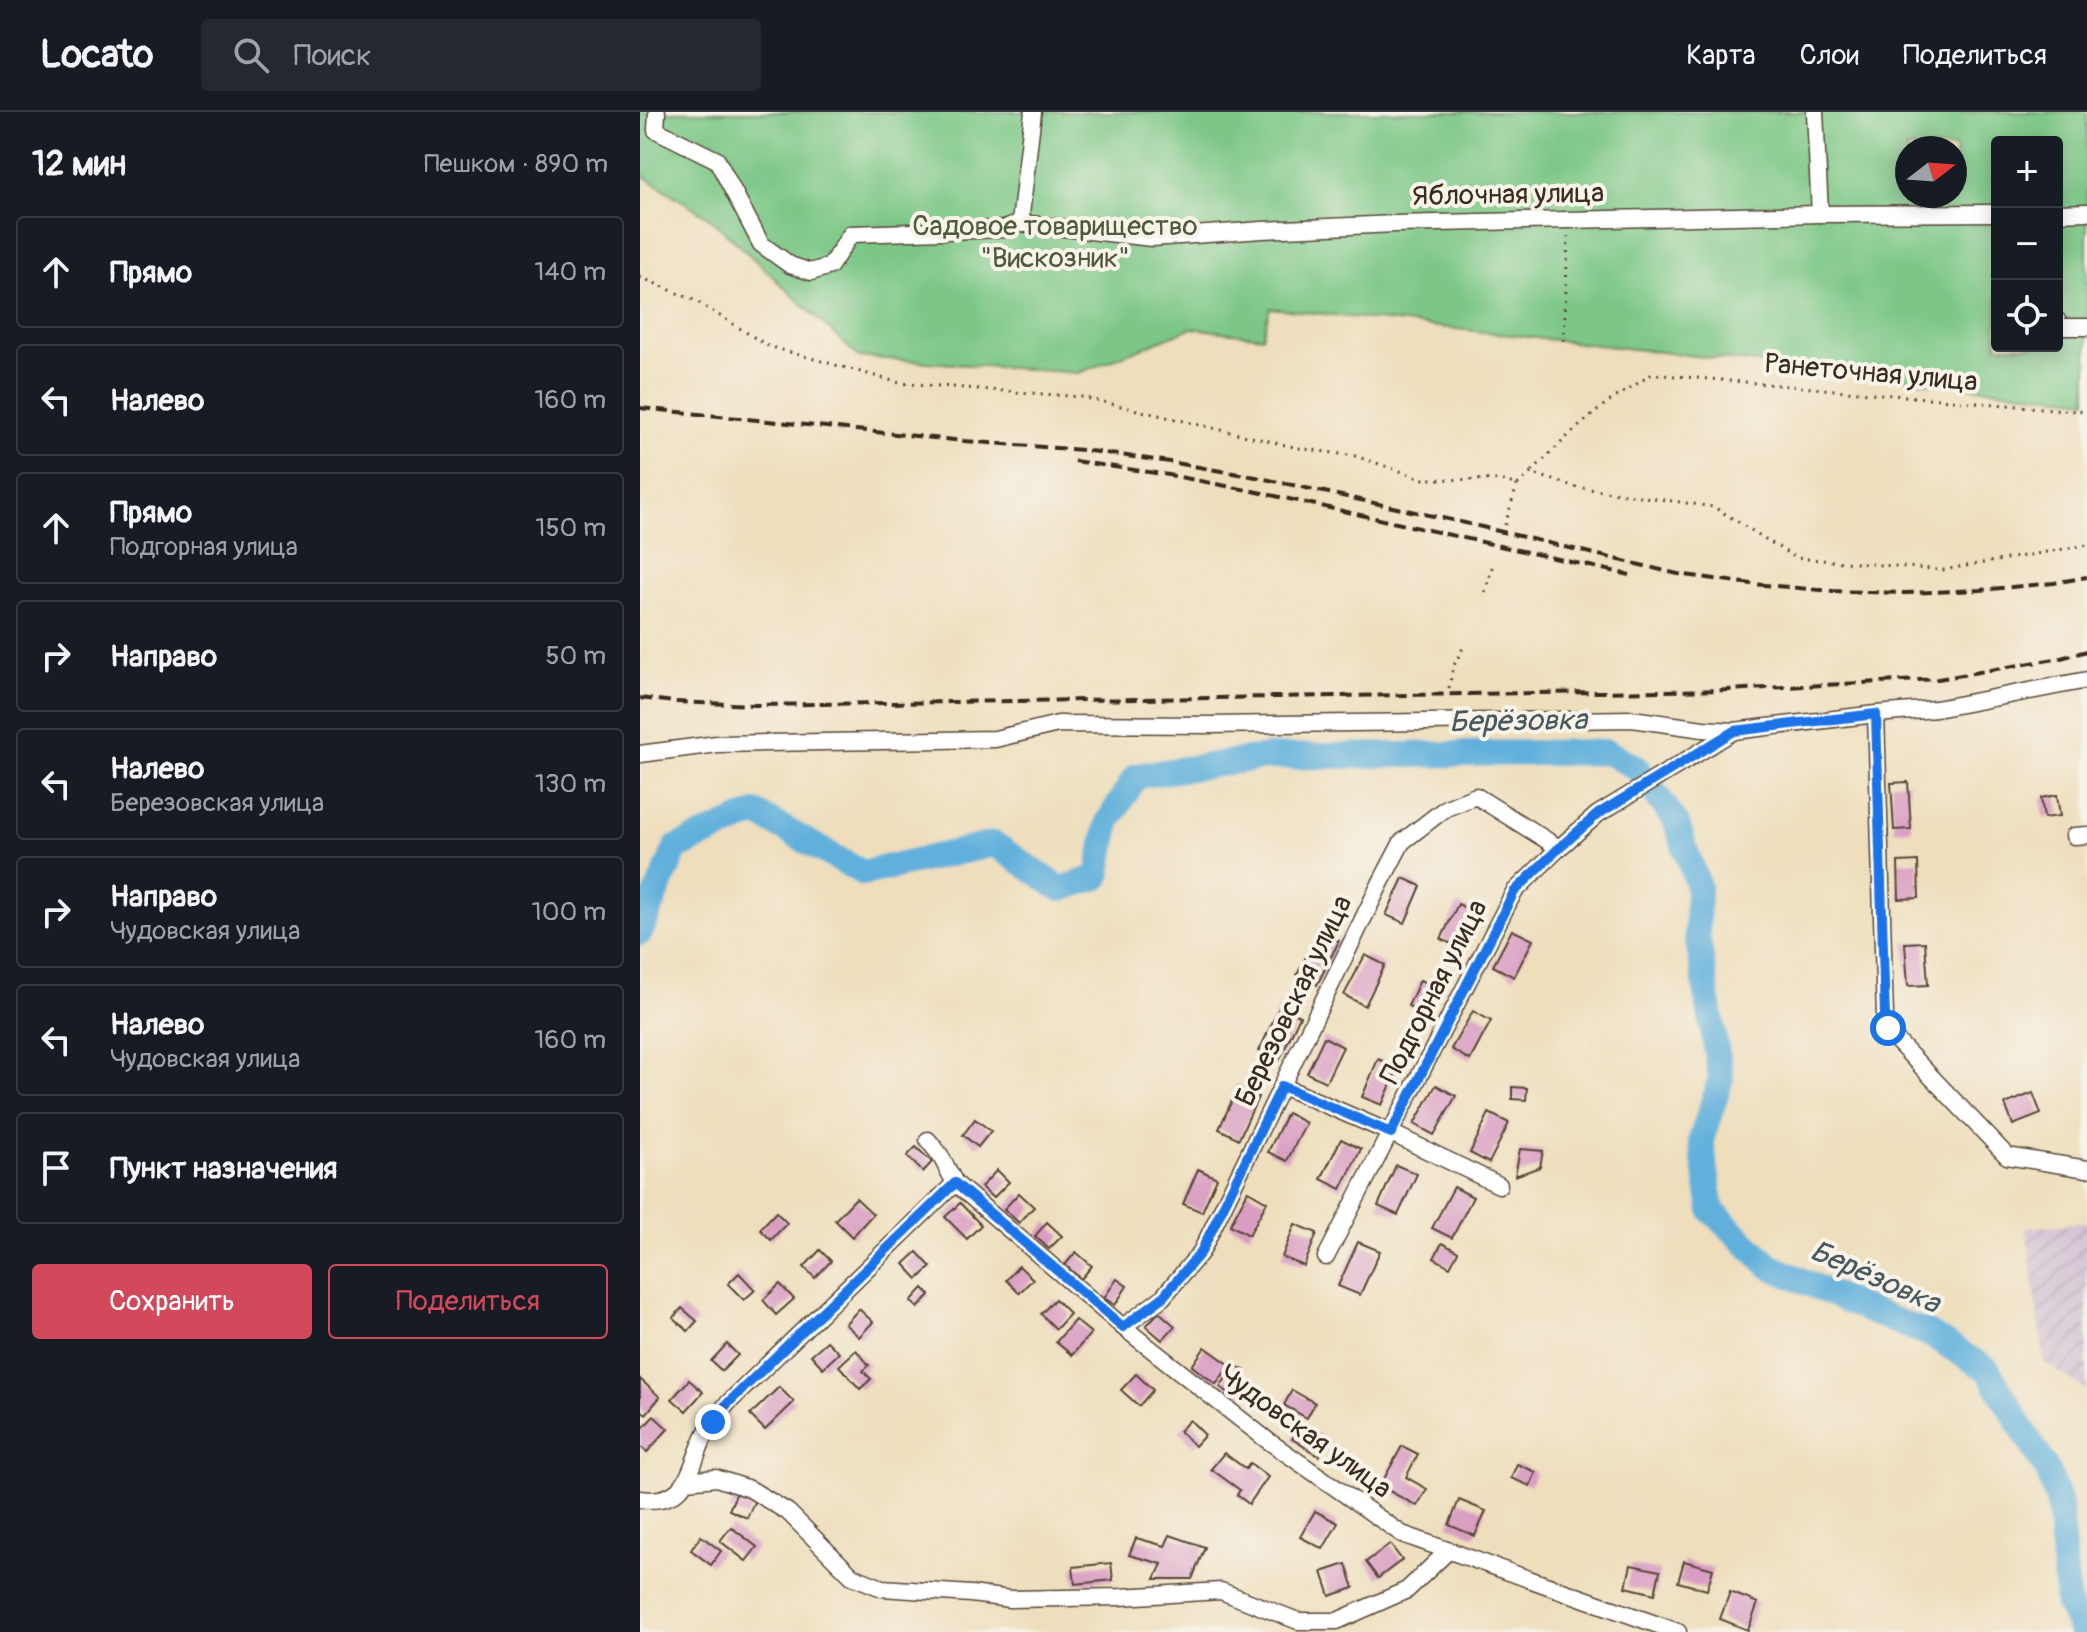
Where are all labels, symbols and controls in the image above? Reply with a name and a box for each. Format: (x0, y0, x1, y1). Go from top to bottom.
search box (201, 19, 761, 91)
text: Locato (40, 31, 153, 79)
icon: search (229, 33, 273, 77)
text: Поиск (293, 37, 372, 74)
text: Карта (1686, 38, 1756, 73)
text: Слои (1800, 38, 1859, 73)
text: Поделиться (1903, 38, 2047, 73)
north arrow (1895, 136, 1967, 208)
map controls (1991, 136, 2063, 352)
button: + (1991, 136, 2063, 208)
text: 12 мин (32, 143, 126, 186)
text: Пешком · 890 m (424, 148, 608, 180)
street label: Яблочная улица (1412, 176, 1604, 214)
button: − (1991, 208, 2063, 280)
park label: Садовое товарищество "Вискозник" (912, 209, 1198, 276)
icon: ahead (34, 250, 78, 294)
text: Прямо (110, 254, 192, 291)
text: 140 m (534, 256, 606, 288)
button: locate (1991, 280, 2063, 352)
street label: Ранеточная улица (1763, 346, 1979, 400)
icon: left (34, 378, 78, 422)
text: Налево (110, 382, 204, 419)
text: 160 m (534, 384, 606, 416)
text: Прямо (110, 494, 192, 531)
icon: ahead (34, 506, 78, 550)
text: 150 m (535, 512, 606, 544)
text: Подгорная улица (110, 531, 298, 563)
icon: right (34, 634, 78, 678)
text: Направо (110, 638, 217, 675)
text: 50 m (545, 640, 606, 672)
water label: Берёзовка (1449, 701, 1589, 741)
text: Налево (110, 750, 204, 787)
icon: left (34, 762, 78, 806)
text: 130 m (535, 768, 606, 800)
text: Березовская улица (110, 787, 324, 819)
text: Направо (110, 878, 217, 915)
icon: right (34, 890, 78, 934)
street label: Березовская улица (1228, 890, 1360, 1112)
street label: Подгорная улица (1372, 894, 1496, 1090)
text: 100 m (532, 896, 606, 928)
text: Чудовская улица (110, 915, 300, 947)
text: Налево (110, 1006, 204, 1043)
route start (1870, 1010, 1906, 1046)
icon: left (34, 1018, 78, 1062)
text: 160 m (534, 1024, 606, 1056)
text: Чудовская улица (110, 1043, 300, 1075)
icon: arrive (34, 1146, 78, 1190)
text: Пункт назначения (110, 1150, 337, 1187)
water label: Берёзовка (1804, 1232, 1947, 1323)
button: Сохранить (32, 1264, 312, 1339)
button: Поделиться (328, 1264, 608, 1339)
street label: Чудовская улица (1212, 1358, 1398, 1506)
route end (695, 1404, 731, 1440)

